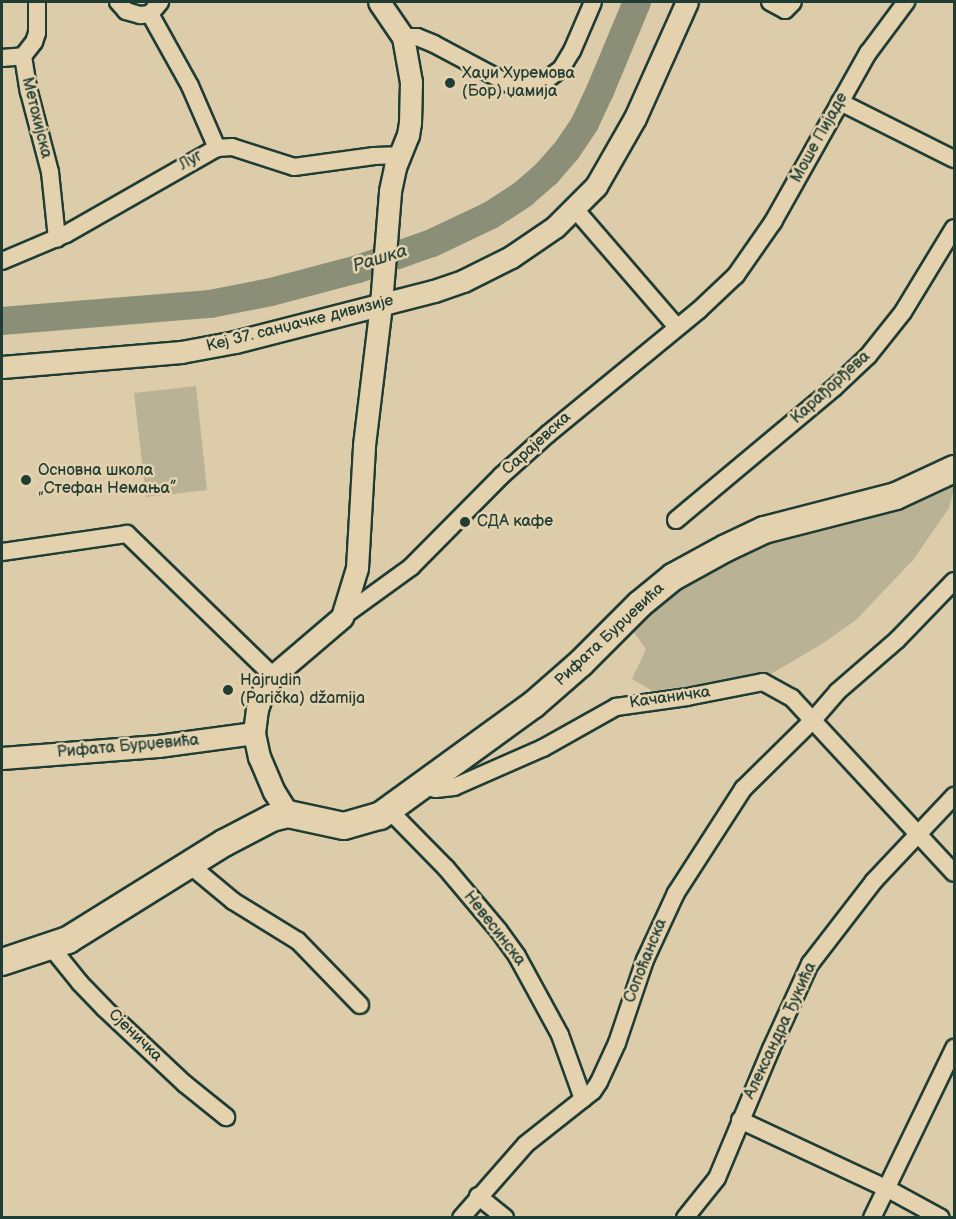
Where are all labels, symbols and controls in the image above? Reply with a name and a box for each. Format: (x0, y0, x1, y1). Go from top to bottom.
place label: Хаџи Хуремова (Бор) џамија (462, 64, 575, 102)
street label: Метохијска (17, 75, 55, 161)
marker: Хаџи Хуремова (Бор) џамија (443, 76, 457, 90)
street label: Моше Пијаде (787, 90, 853, 186)
street label: Луг (176, 147, 206, 175)
water label: Рашка (350, 240, 410, 278)
street label: Кеј 37. санџачке дивизије (204, 291, 396, 357)
street label: Карађорђева (788, 347, 874, 429)
street label: Сарајевска (499, 408, 575, 480)
place label: Основна школа „Стефан Немања” (38, 461, 177, 499)
marker: Основна школа „Стефан Немања” (19, 473, 33, 487)
place label: СДА кафе (477, 512, 553, 532)
marker: СДА кафе (458, 515, 472, 529)
street label: Рифата Бурџевића (551, 579, 669, 691)
place label: Hajrudin (Parička) džamija (240, 671, 365, 709)
marker: Hajrudin (Parička) džamija (221, 683, 235, 697)
street label: Качаничка (628, 683, 712, 713)
street label: Рифата Бурџевића (56, 731, 200, 763)
street label: Невесинска (459, 888, 529, 970)
street label: Сопоћанска (620, 916, 672, 1006)
street label: Александра Ђукића (741, 959, 821, 1103)
street label: Сјеничка (104, 1006, 166, 1066)

